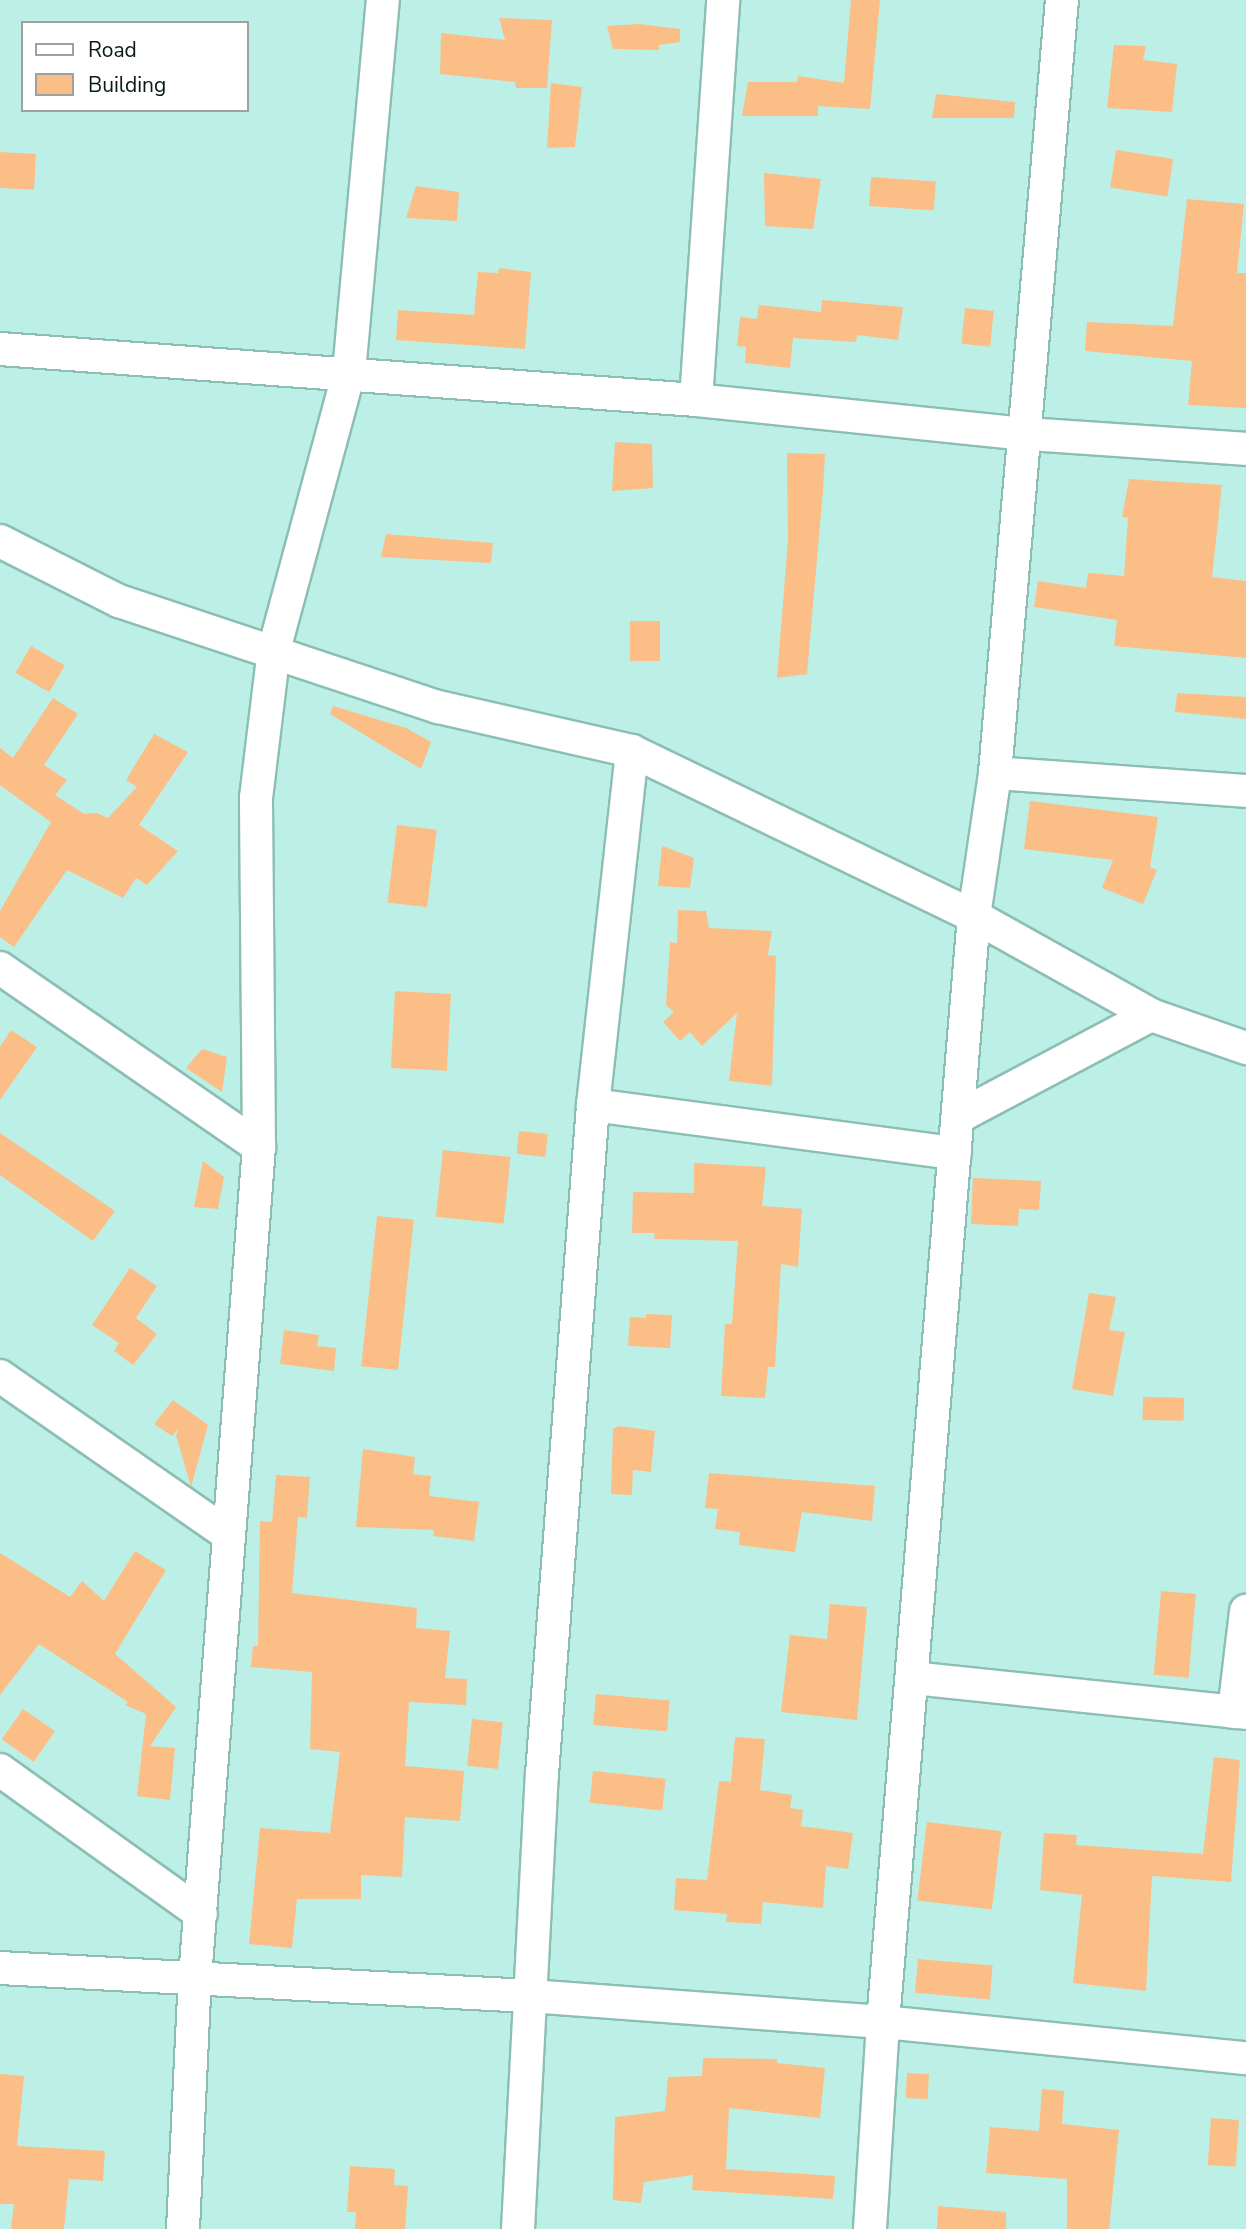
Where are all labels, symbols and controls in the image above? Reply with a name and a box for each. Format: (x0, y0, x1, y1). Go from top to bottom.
legend (21, 21, 248, 112)
text: Road (88, 36, 137, 64)
text: Building (88, 71, 166, 99)

